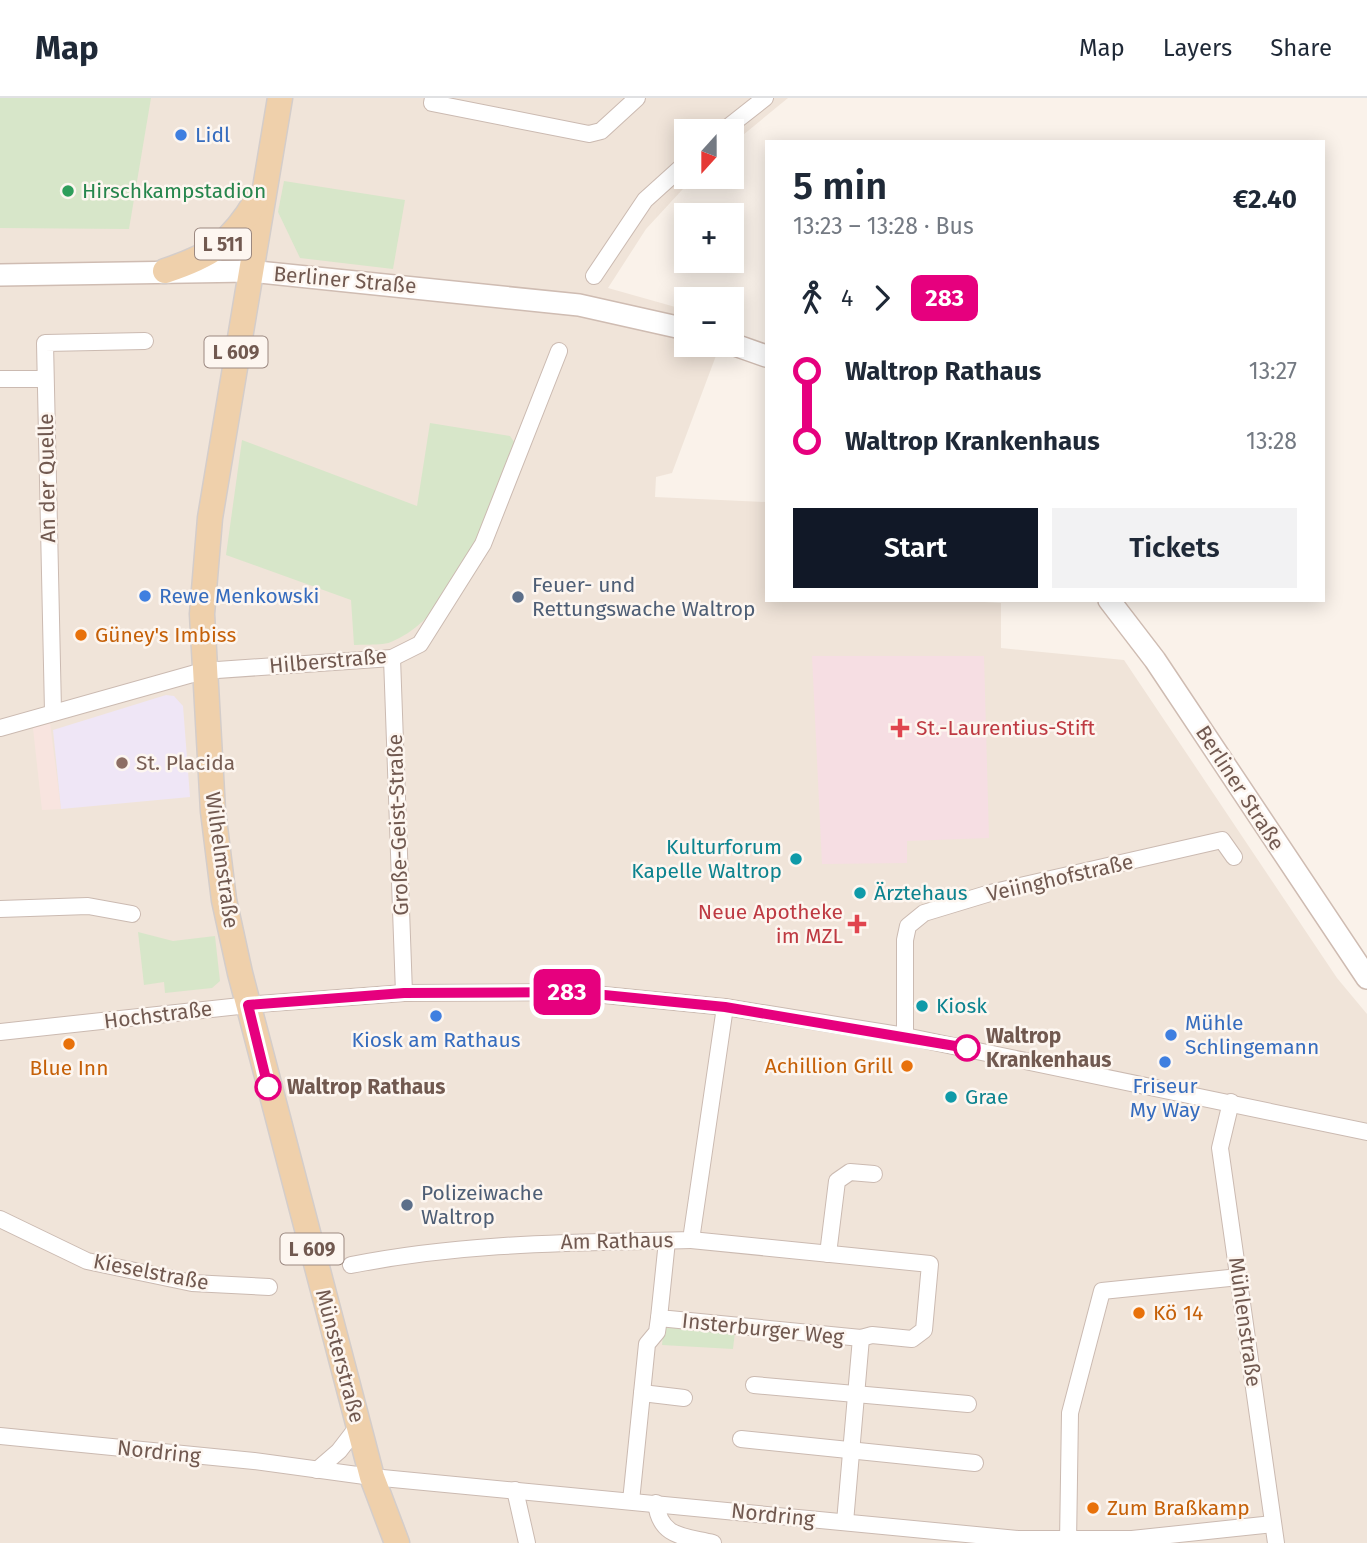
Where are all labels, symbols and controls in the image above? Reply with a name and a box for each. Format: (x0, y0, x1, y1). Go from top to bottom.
text: Map (35, 28, 99, 68)
text: Map (1079, 34, 1125, 62)
text: Layers (1163, 34, 1232, 62)
text: Share (1270, 34, 1332, 62)
north arrow (674, 119, 744, 189)
map controls (674, 119, 744, 357)
place label: Lidl (195, 122, 230, 148)
marker: Lidl (173, 127, 189, 143)
text: 5 min (793, 163, 887, 209)
place label: Hirschkampstadion (82, 178, 266, 204)
marker: Hirschkampstadion (60, 183, 76, 199)
text: €2.40 (1233, 184, 1297, 215)
button: + (674, 203, 744, 273)
text: 13:23 – 13:28 · Bus (793, 212, 974, 240)
road number: L 511 (195, 228, 251, 260)
street label: Berliner Straße (272, 261, 418, 299)
icon: walk (793, 279, 831, 317)
icon: forward (863, 279, 901, 317)
text: 4 (841, 284, 853, 312)
text: 283 (925, 284, 964, 312)
button: − (674, 287, 744, 357)
road number: L 609 (204, 336, 268, 368)
text: Waltrop Rathaus (845, 356, 1041, 387)
text: 13:27 (1249, 357, 1297, 385)
street label: An der Quelle (33, 413, 61, 543)
text: Waltrop Krankenhaus (845, 426, 1100, 457)
text: 13:28 (1246, 427, 1297, 455)
button: Start (793, 508, 1038, 588)
button: Tickets (1052, 508, 1297, 588)
place label: Feuer- und Rettungswache Waltrop (532, 572, 755, 622)
place label: Rewe Menkowski (159, 583, 319, 609)
marker: Rewe Menkowski (137, 588, 153, 604)
marker: Feuer- und Rettungswache Waltrop (510, 589, 526, 605)
place label: Güney's Imbiss (95, 622, 236, 648)
marker: Güney's Imbiss (73, 627, 89, 643)
street label: Hilberstraße (268, 643, 388, 679)
place label: St.-Laurentius-Stift (916, 715, 1096, 741)
marker: St.-Laurentius-Stift (890, 718, 910, 738)
street label: Berliner Straße (1190, 721, 1290, 855)
street label: Große-Geist-Straße (382, 734, 414, 916)
place label: St. Placida (136, 750, 235, 776)
marker: St. Placida (114, 755, 130, 771)
street label: Wilhelmstraße (200, 790, 244, 930)
place label: Kulturforum Kapelle Waltrop (631, 834, 782, 884)
street label: Veiinghofstraße (984, 849, 1136, 907)
marker: Kulturforum Kapelle Waltrop (788, 851, 804, 867)
place label: Ärztehaus (874, 880, 968, 906)
marker: Ärztehaus (852, 885, 868, 901)
place label: Neue Apotheke im MZL (698, 899, 844, 949)
marker: Neue Apotheke im MZL (849, 916, 865, 932)
line badge: 283 (527, 969, 607, 1015)
text: 283 (548, 978, 586, 1006)
place label: Kiosk (936, 993, 987, 1019)
street label: Hochstraße (102, 995, 214, 1035)
marker: Kiosk (914, 998, 930, 1014)
marker: Kiosk am Rathaus (428, 1008, 444, 1024)
place label: Mühle Schlingemann (1185, 1010, 1319, 1060)
place label: Waltrop Krankenhaus (986, 1023, 1111, 1073)
place label: Kiosk am Rathaus (352, 1027, 521, 1053)
marker: Mühle Schlingemann (1163, 1027, 1179, 1043)
marker: Waltrop Krankenhaus (954, 1035, 980, 1061)
marker: Blue Inn (61, 1036, 77, 1052)
place label: Achillion Grill (765, 1053, 893, 1079)
marker: Friseur My Way (1157, 1054, 1173, 1070)
place label: Blue Inn (30, 1055, 108, 1081)
marker: Achillion Grill (899, 1058, 915, 1074)
place label: Friseur My Way (1130, 1073, 1201, 1123)
marker: Waltrop Rathaus (255, 1074, 281, 1100)
place label: Waltrop Rathaus (287, 1074, 446, 1100)
place label: Grae (965, 1084, 1009, 1110)
marker: Grae (943, 1089, 959, 1105)
place label: Polizeiwache Waltrop (421, 1180, 543, 1230)
marker: Polizeiwache Waltrop (399, 1197, 415, 1213)
street label: Am Rathaus (560, 1227, 674, 1255)
road number: L 609 (280, 1233, 344, 1264)
street label: Kieselstraße (91, 1248, 211, 1296)
street label: Mühlenstraße (1223, 1255, 1267, 1389)
street label: Münsterstraße (310, 1286, 370, 1426)
place label: Kö 14 (1153, 1300, 1203, 1326)
marker: Kö 14 (1131, 1305, 1147, 1321)
street label: Insterburger Weg (681, 1308, 845, 1350)
street label: Nordring (116, 1435, 202, 1469)
place label: Zum Braßkamp (1107, 1495, 1250, 1521)
street label: Nordring (730, 1498, 816, 1532)
marker: Zum Braßkamp (1085, 1500, 1101, 1516)

